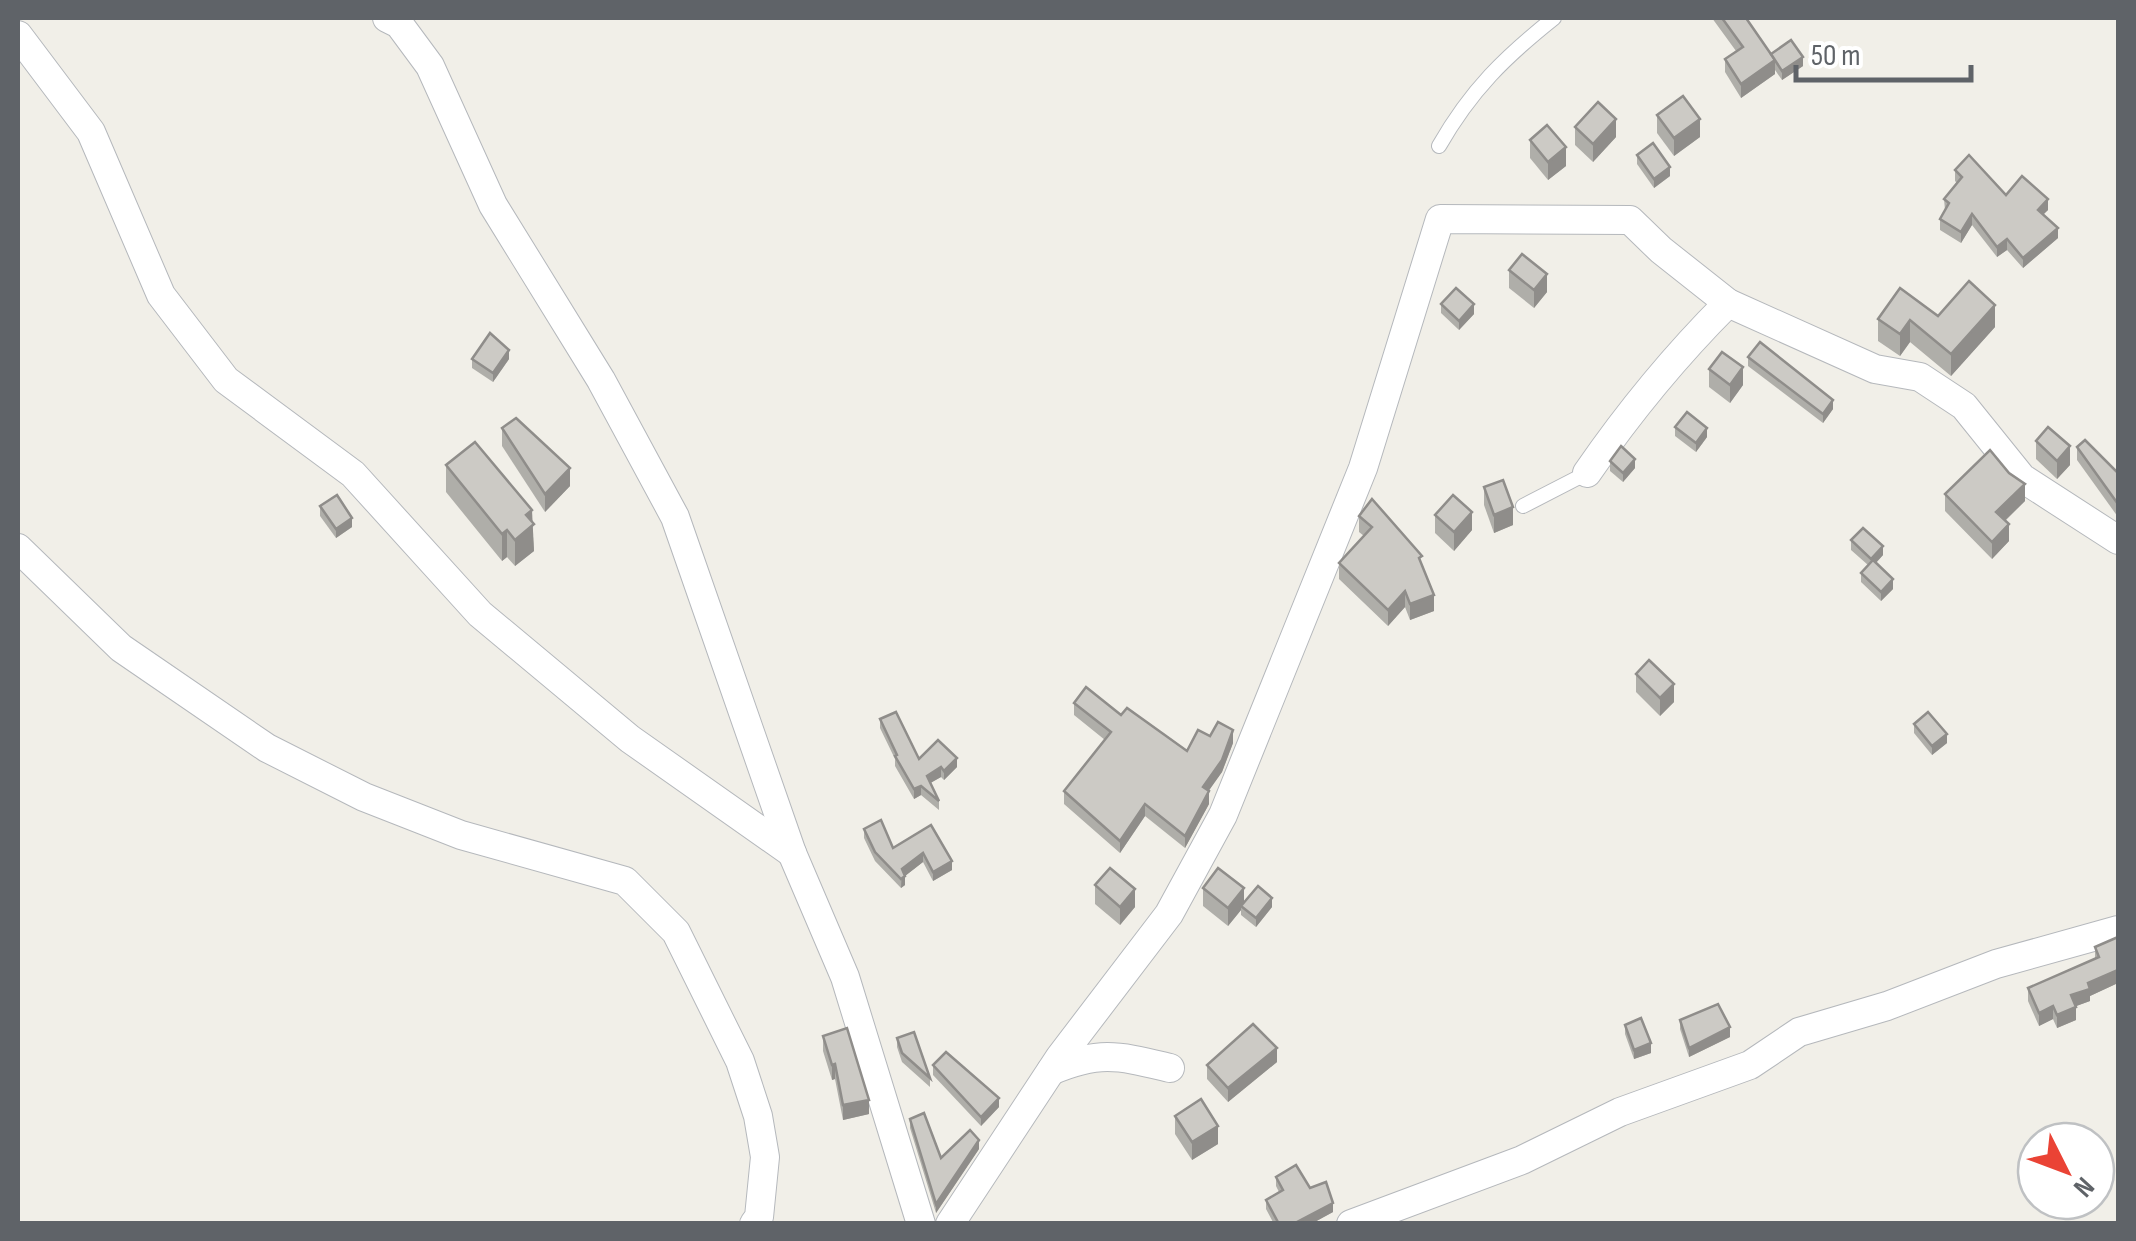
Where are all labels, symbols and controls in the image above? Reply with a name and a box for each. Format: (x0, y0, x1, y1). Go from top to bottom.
scale bar (1796, 20, 1971, 82)
text: 50 m (1811, 38, 1860, 74)
north arrow (2016, 1121, 2116, 1221)
text: N (2066, 1170, 2101, 1203)

